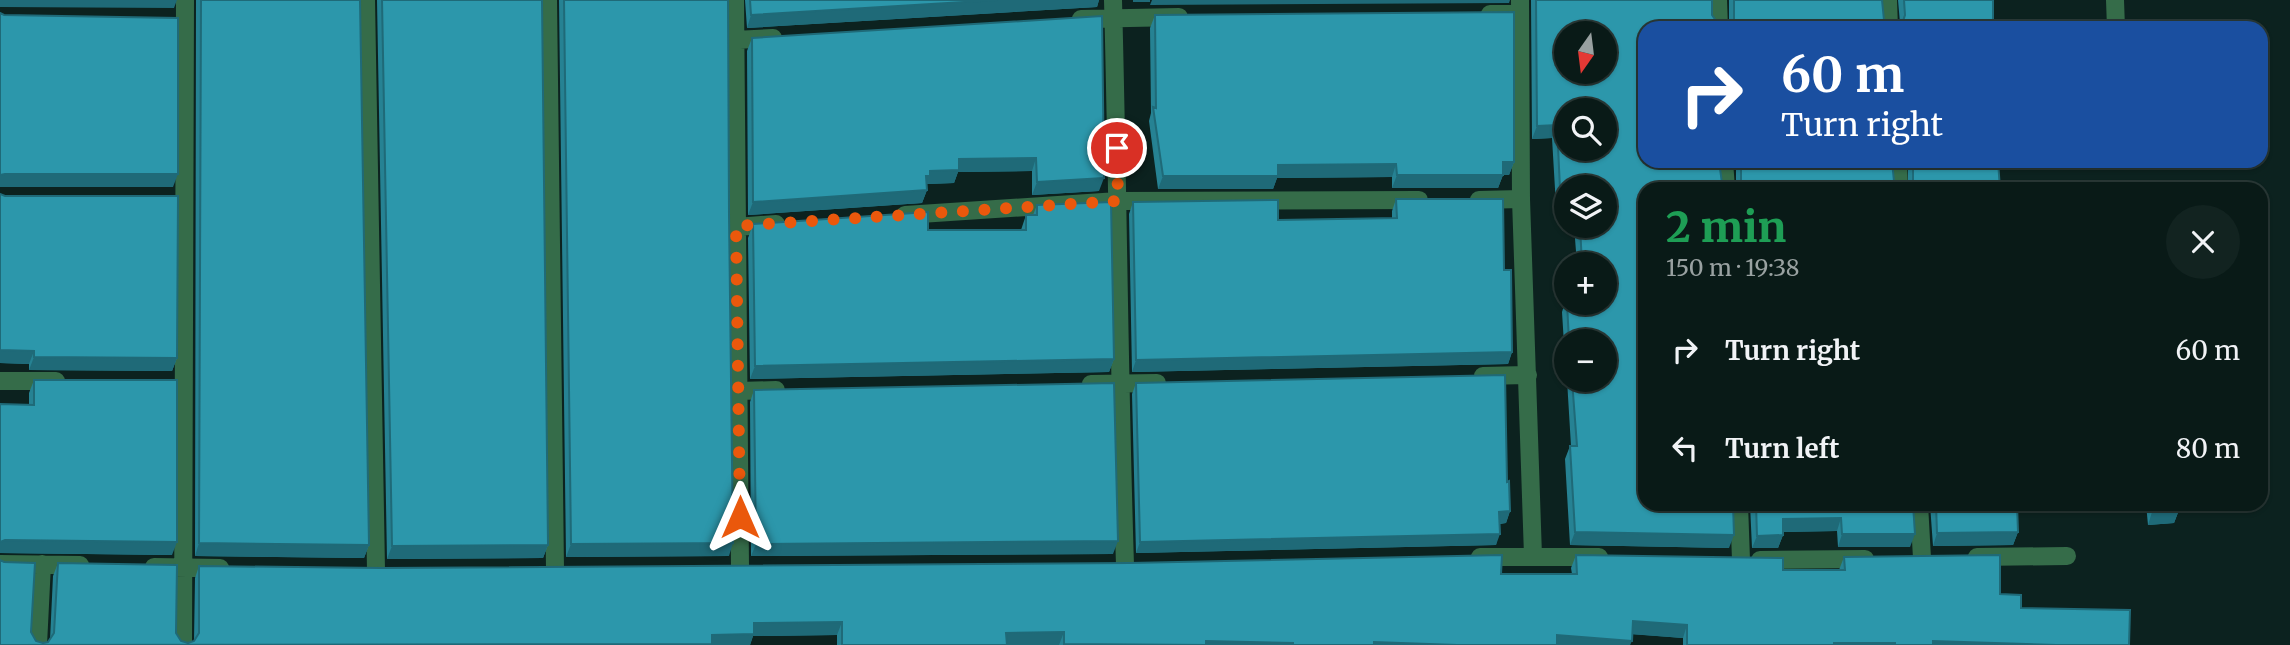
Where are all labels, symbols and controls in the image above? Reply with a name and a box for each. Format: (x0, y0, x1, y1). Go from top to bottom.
north arrow (1554, 21, 1617, 84)
map controls (1554, 21, 1617, 392)
text: 60 m (1781, 44, 1904, 105)
icon: right (1666, 49, 1757, 140)
button: search (1554, 98, 1617, 161)
text: Turn right (1781, 105, 1943, 145)
pin (1087, 118, 1147, 178)
icon: arrive (1098, 129, 1136, 167)
button: layers (1554, 175, 1617, 238)
text: 2 min (1666, 201, 1786, 253)
button: close (2166, 205, 2240, 279)
button: + (1554, 252, 1617, 315)
text: 150 m · 19:38 (1666, 253, 1800, 282)
button: − (1554, 329, 1617, 392)
icon: right (1666, 331, 1704, 369)
text: Turn right (1725, 334, 1860, 367)
text: 60 m (2176, 334, 2240, 367)
icon: left (1666, 429, 1704, 467)
text: Turn left (1725, 432, 1839, 465)
text: 80 m (2176, 432, 2240, 465)
position arrow (703, 480, 777, 554)

